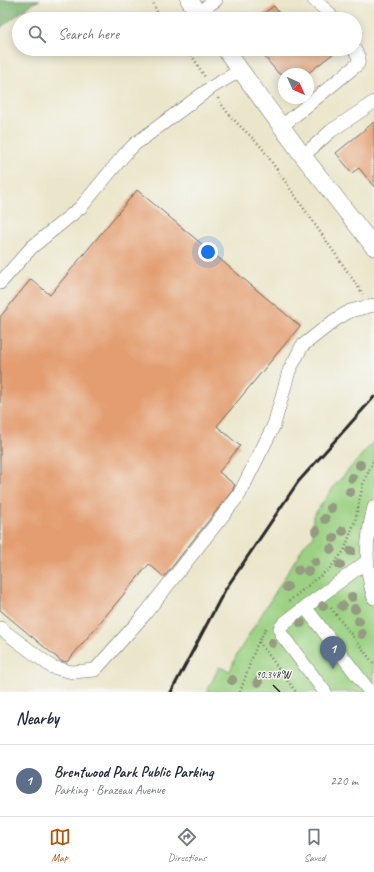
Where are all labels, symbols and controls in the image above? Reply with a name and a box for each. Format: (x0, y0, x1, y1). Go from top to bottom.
search box (12, 12, 362, 56)
icon: search (26, 23, 48, 45)
text: Search here (58, 25, 119, 44)
north arrow (278, 68, 314, 104)
your location (198, 242, 218, 262)
pin: 1 (320, 636, 346, 669)
text: 90.348°W (256, 668, 292, 681)
text: Nearby (16, 708, 59, 729)
text: Brentwood Park Public Parking (54, 763, 213, 782)
text: 1 (26, 773, 32, 789)
text: 220 m (330, 773, 358, 789)
text: Parking · Brazeau Avenue (54, 782, 165, 798)
tab: Map (49, 826, 71, 864)
tab: Directions (168, 826, 206, 864)
tab: Saved (303, 826, 325, 864)

